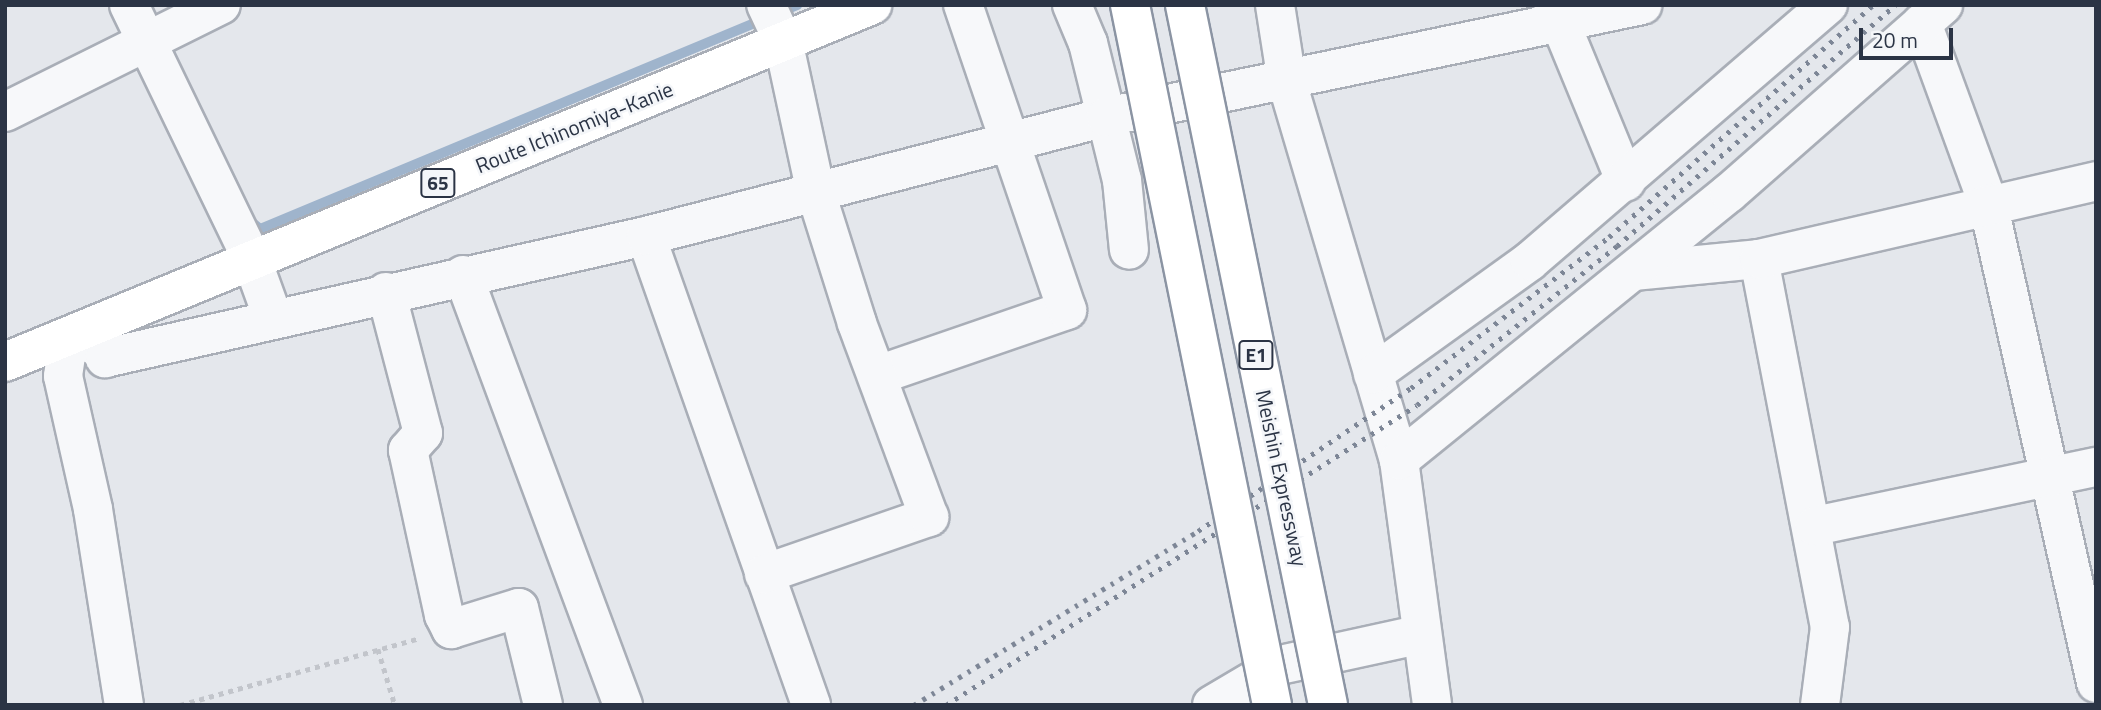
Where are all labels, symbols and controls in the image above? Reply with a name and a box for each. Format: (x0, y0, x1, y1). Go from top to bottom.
scale bar (1863, 14, 1958, 58)
text: 20 m (1872, 24, 1918, 56)
street label: Route Ichinomiya-Kanie (472, 76, 676, 178)
road number: 65 (419, 168, 457, 198)
road number: E1 (1237, 340, 1275, 370)
street label: Meishin Expressway (1251, 387, 1313, 569)

